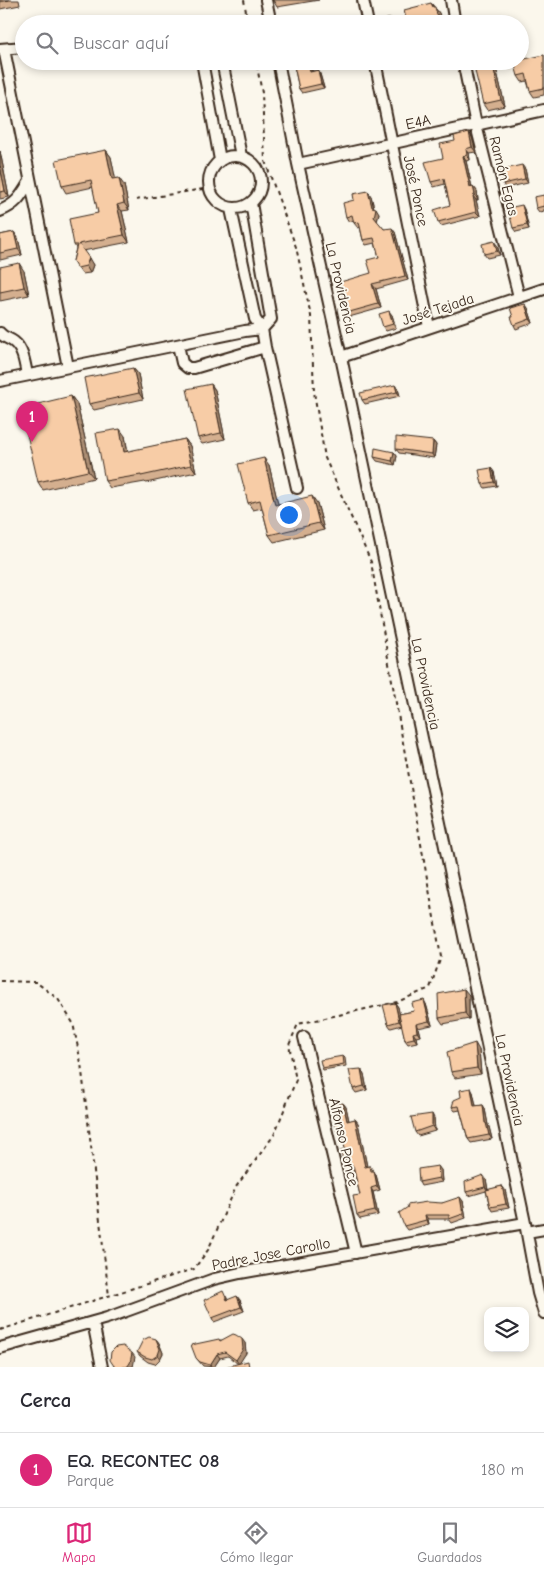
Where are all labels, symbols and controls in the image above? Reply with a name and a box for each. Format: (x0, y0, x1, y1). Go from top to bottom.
search box (15, 15, 529, 70)
icon: search (33, 29, 61, 57)
text: Buscar aquí (73, 32, 169, 54)
street label: E4A (404, 111, 432, 133)
street label: Ramón Egas (485, 134, 523, 218)
street label: José Ponce (400, 154, 432, 229)
street label: La Providencia (322, 240, 360, 336)
street label: José Tejada (400, 289, 476, 329)
pin: 1 (16, 401, 48, 442)
your location (276, 502, 302, 528)
street label: La Providencia (407, 636, 445, 732)
street label: La Providencia (491, 1032, 529, 1128)
street label: Alfonso Ponce (325, 1096, 363, 1188)
street label: Padre Jose Carollo (210, 1234, 332, 1274)
map controls (484, 1307, 529, 1352)
button: layers (484, 1307, 529, 1352)
text: Cerca (20, 1388, 71, 1412)
text: EQ. RECONTEC 08 (67, 1450, 219, 1472)
text: 1 (33, 1461, 39, 1479)
text: 180 m (481, 1461, 524, 1479)
text: Parque (67, 1472, 114, 1490)
tab: Mapa (62, 1519, 96, 1566)
tab: Cómo llegar (220, 1519, 293, 1566)
tab: Guardados (417, 1519, 482, 1566)

